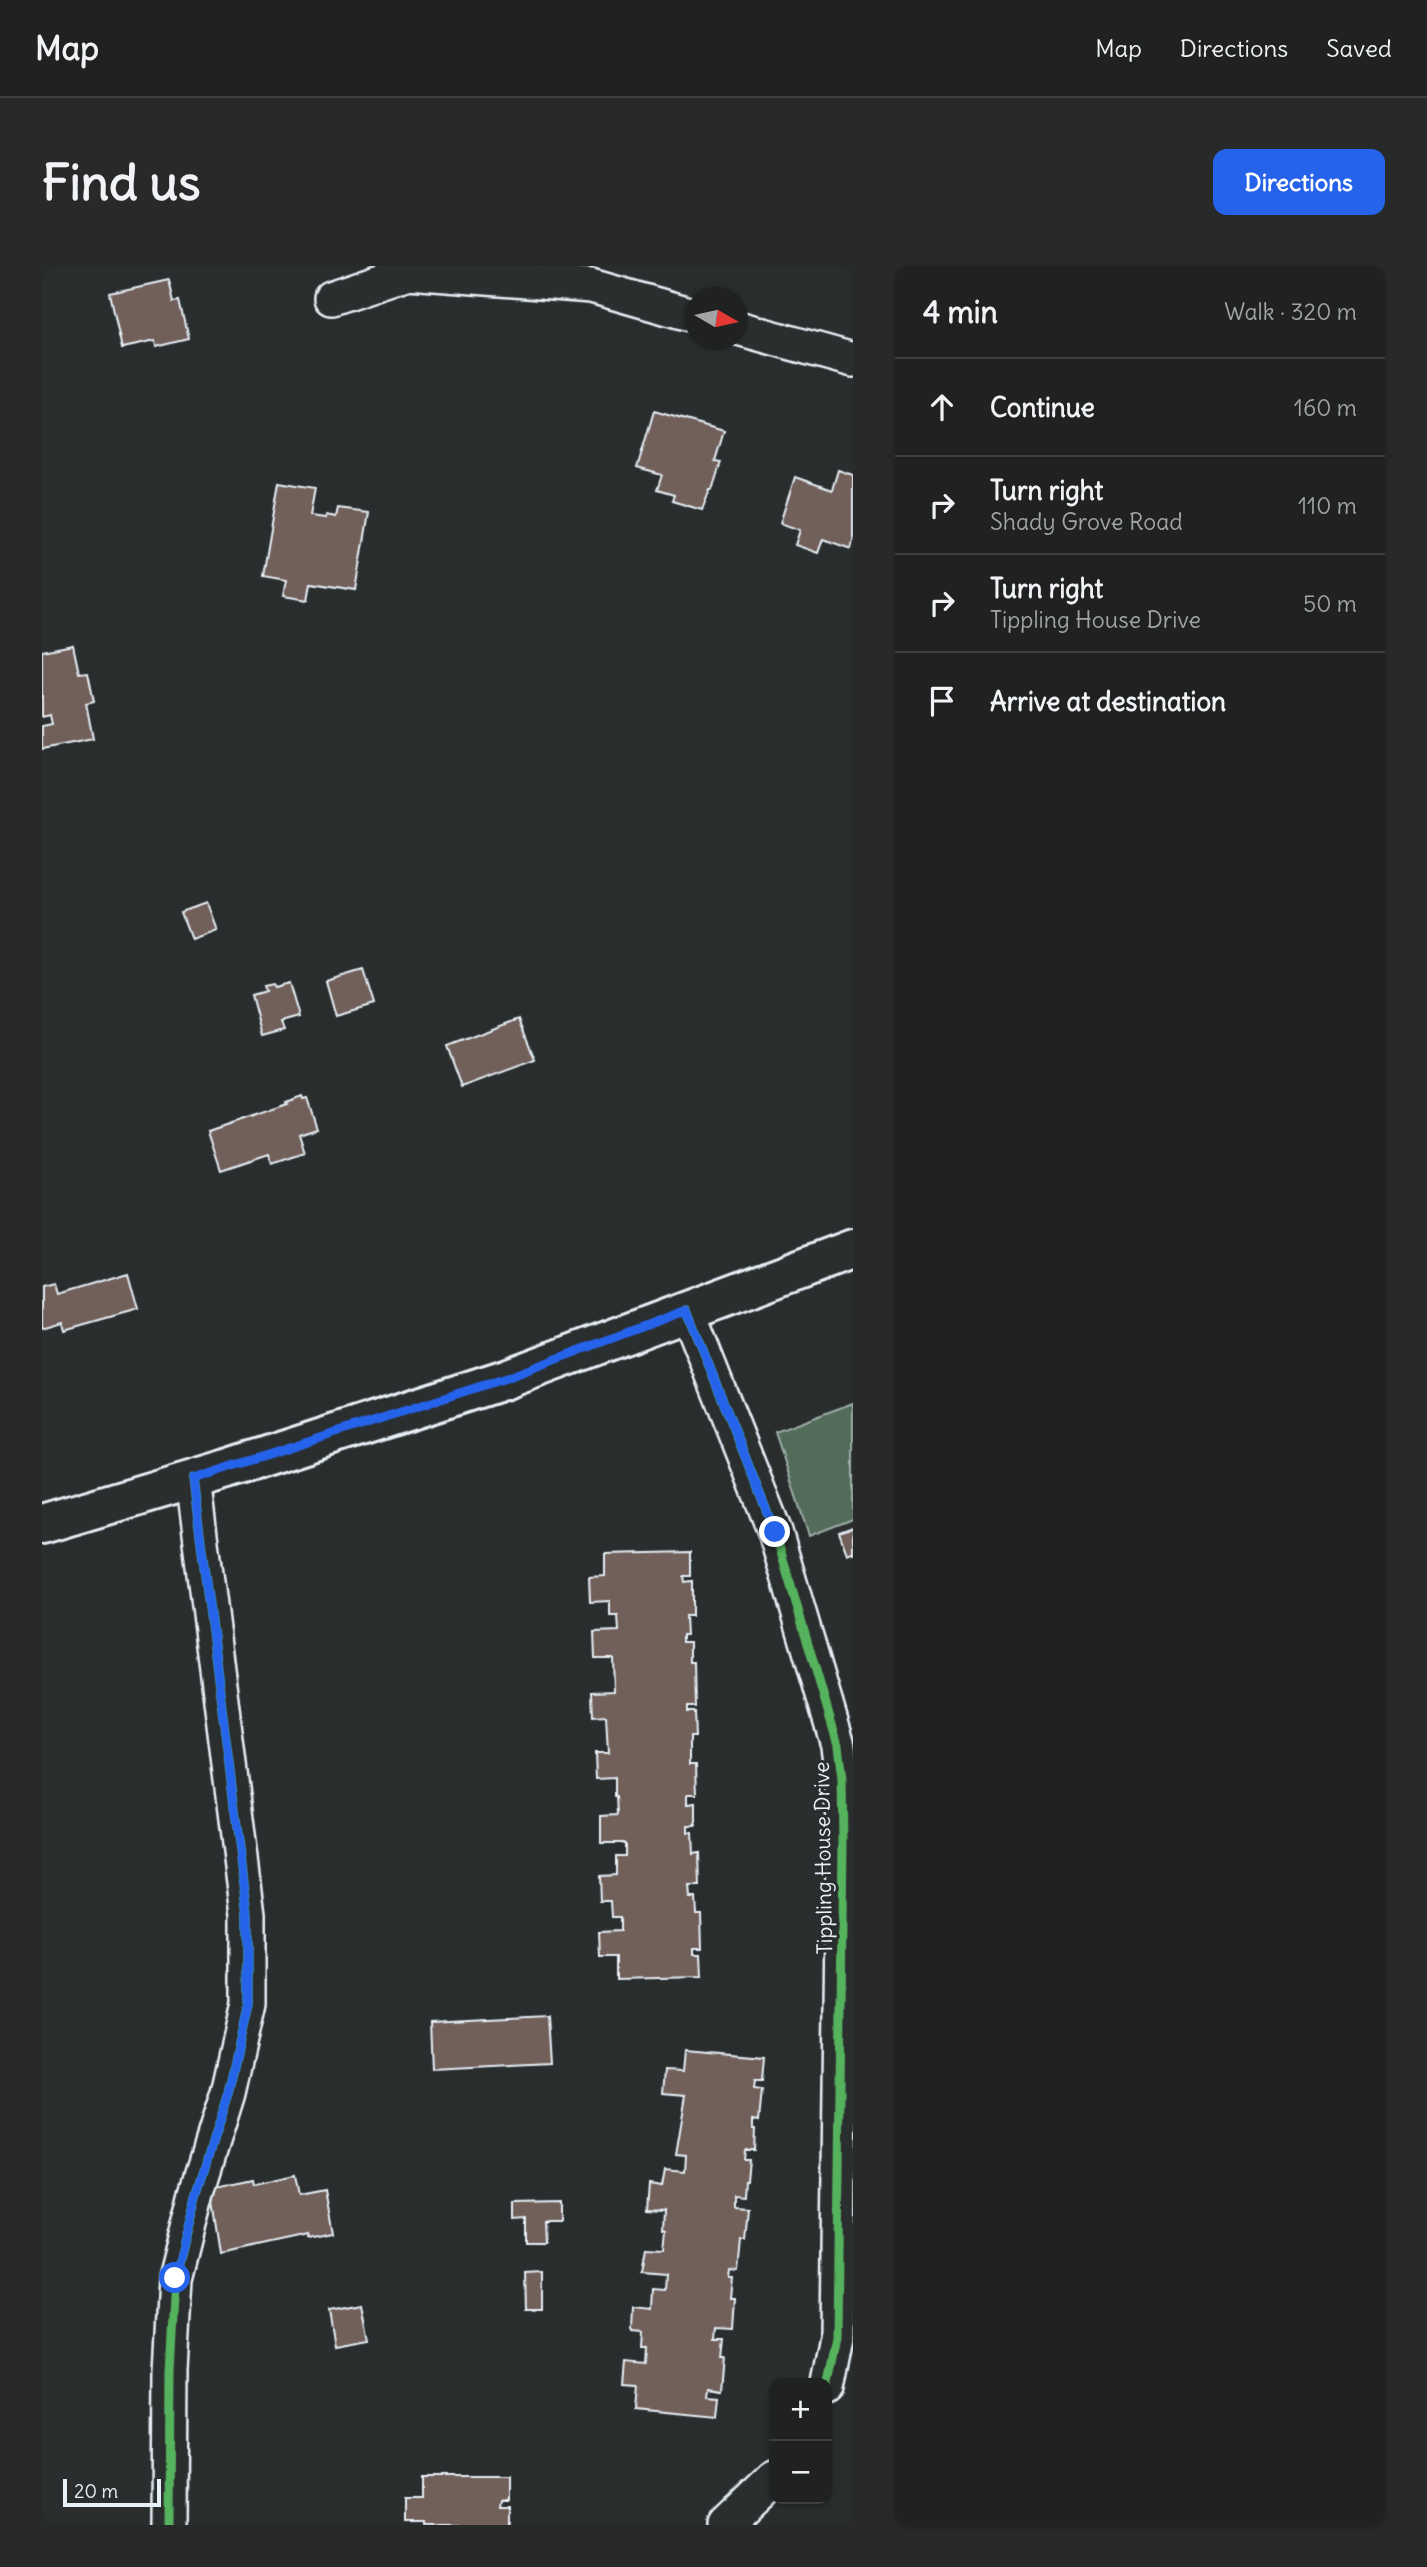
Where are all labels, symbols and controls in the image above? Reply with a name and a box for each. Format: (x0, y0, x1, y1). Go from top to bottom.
text: Map (35, 27, 99, 69)
text: Map (1095, 33, 1142, 63)
text: Directions (1180, 33, 1288, 63)
text: Saved (1326, 33, 1392, 63)
button: Directions (1213, 149, 1385, 215)
text: Find us (42, 152, 200, 213)
north arrow (685, 287, 748, 350)
text: 4 min (923, 293, 998, 331)
text: Walk · 320 m (1224, 297, 1357, 326)
icon: ahead (923, 388, 961, 426)
text: Continue (990, 391, 1095, 424)
text: 160 m (1294, 393, 1357, 422)
text: Turn right (990, 474, 1103, 507)
icon: right (923, 486, 961, 524)
text: 110 m (1298, 491, 1357, 520)
text: Shady Grove Road (990, 507, 1183, 536)
text: Turn right (990, 572, 1103, 605)
icon: right (923, 584, 961, 622)
text: 50 m (1303, 589, 1357, 618)
text: Tippling House Drive (990, 605, 1201, 634)
icon: arrive (923, 682, 961, 720)
text: Arrive at destination (990, 685, 1226, 718)
route end (759, 1516, 790, 1547)
street label: Tippling House Drive (808, 1761, 838, 1955)
route start (159, 2262, 190, 2293)
map controls (769, 2378, 832, 2504)
button: + (769, 2378, 832, 2441)
button: − (769, 2441, 832, 2504)
scale bar (63, 2476, 161, 2508)
text: 20 m (74, 2479, 118, 2503)

